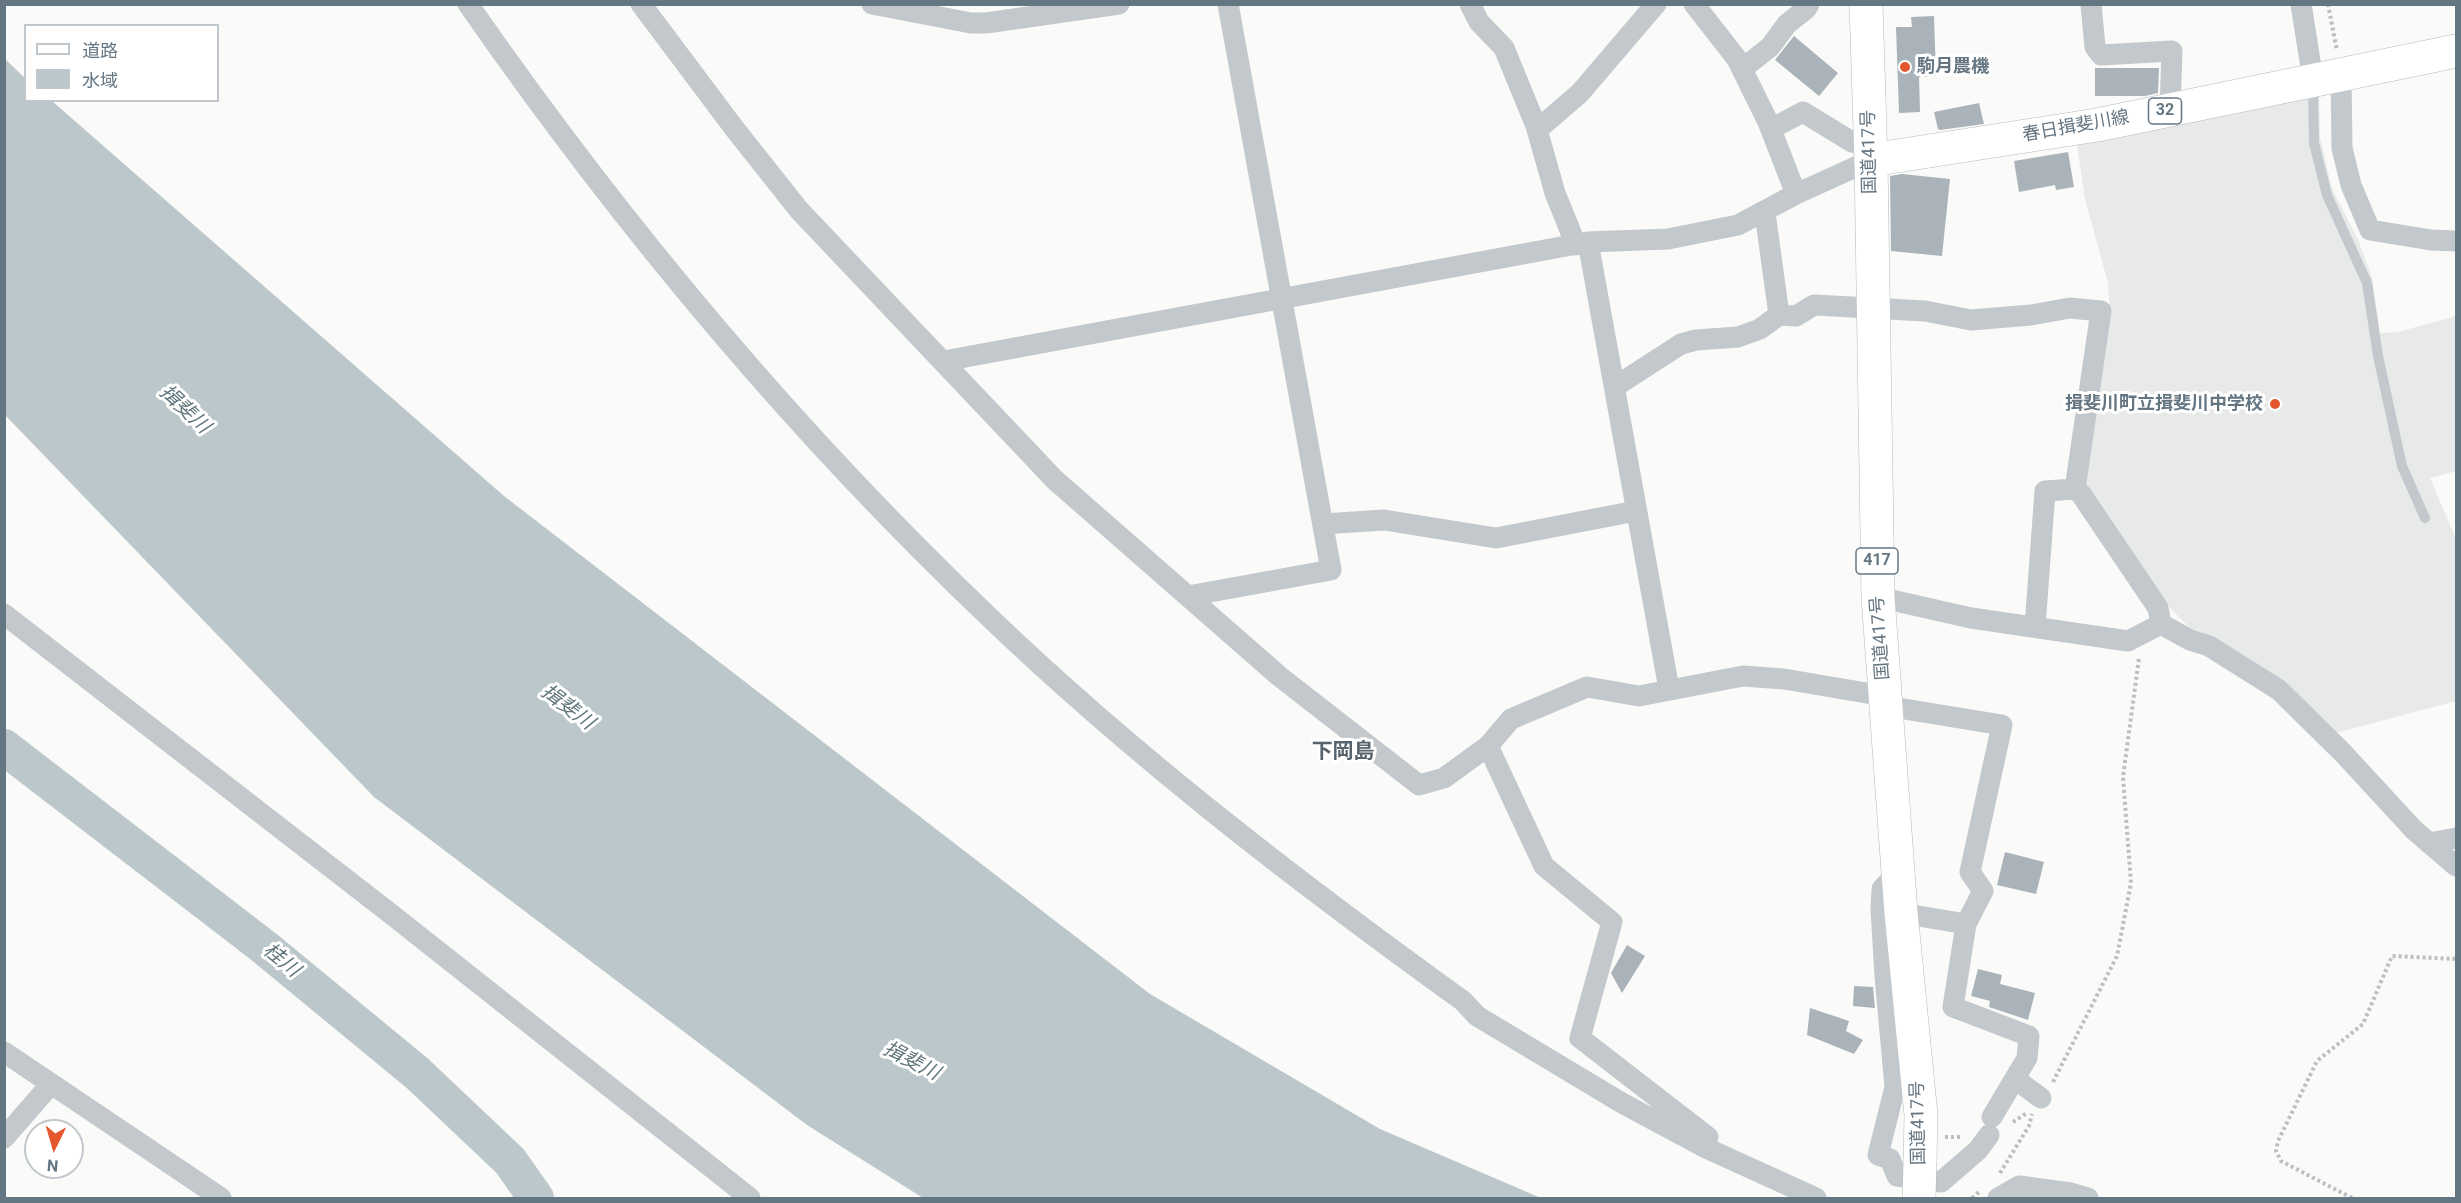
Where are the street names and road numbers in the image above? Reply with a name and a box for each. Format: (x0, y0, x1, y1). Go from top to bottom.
road number: 32 (2148, 98, 2182, 124)
street label: 春日揖斐川線 (2021, 107, 2131, 147)
street label: 国道417号 (1858, 110, 1882, 194)
road number: 417 (1856, 548, 1898, 574)
street label: 国道417号 (1867, 595, 1895, 681)
street label: 国道417号 (1907, 1081, 1931, 1165)

